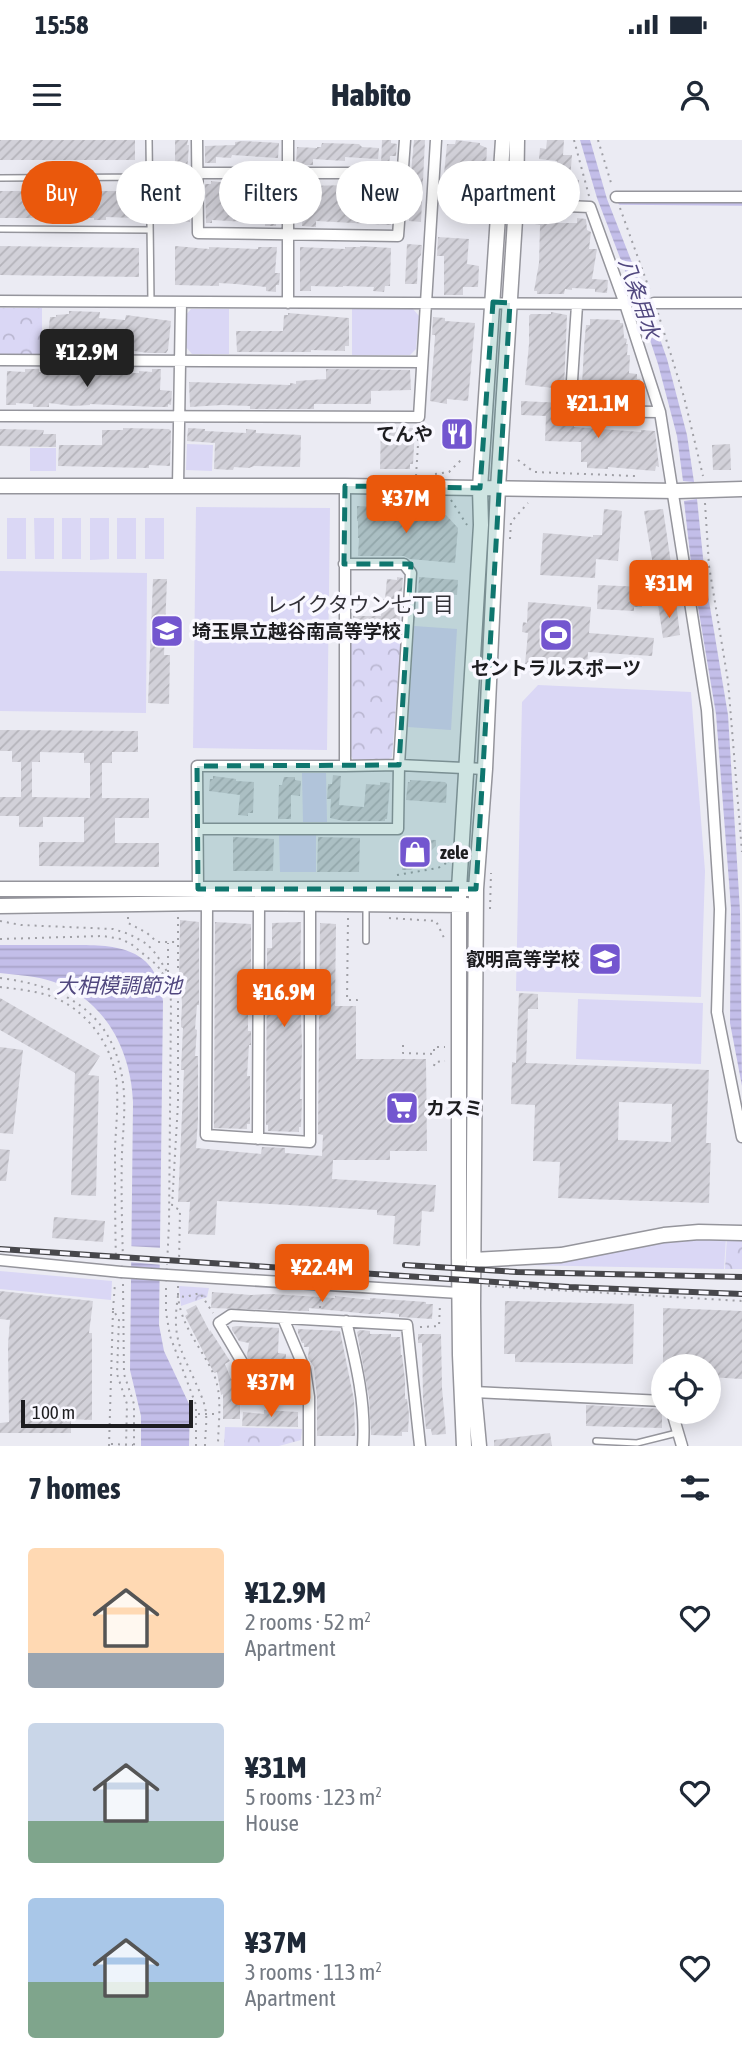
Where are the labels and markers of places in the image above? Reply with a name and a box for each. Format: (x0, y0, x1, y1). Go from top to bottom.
pin: ¥12.9M (30, 330, 144, 389)
pin: ¥21.1M (541, 380, 655, 440)
restaurant icon: てんや (438, 415, 476, 453)
place label: てんや (376, 423, 433, 445)
pin: ¥37M (365, 476, 447, 535)
pin: ¥31M (628, 560, 710, 620)
school or university icon: 埼玉県立越谷南高等学校 (148, 612, 186, 650)
sports icon: セントラルスポーツ (537, 616, 575, 654)
place label: 埼玉県立越谷南高等学校 (192, 620, 401, 642)
place label: セントラルスポーツ (471, 657, 641, 679)
shop icon: zele (396, 833, 434, 871)
place label: zele (440, 841, 469, 863)
school or university icon: 叡明高等学校 (586, 940, 624, 978)
place label: 叡明高等学校 (466, 948, 580, 970)
pin: ¥16.9M (227, 970, 341, 1029)
supermarket icon: カスミ (383, 1089, 421, 1127)
place label: カスミ (426, 1097, 483, 1119)
pin: ¥22.4M (265, 1244, 379, 1304)
pin: ¥37M (230, 1360, 312, 1419)

